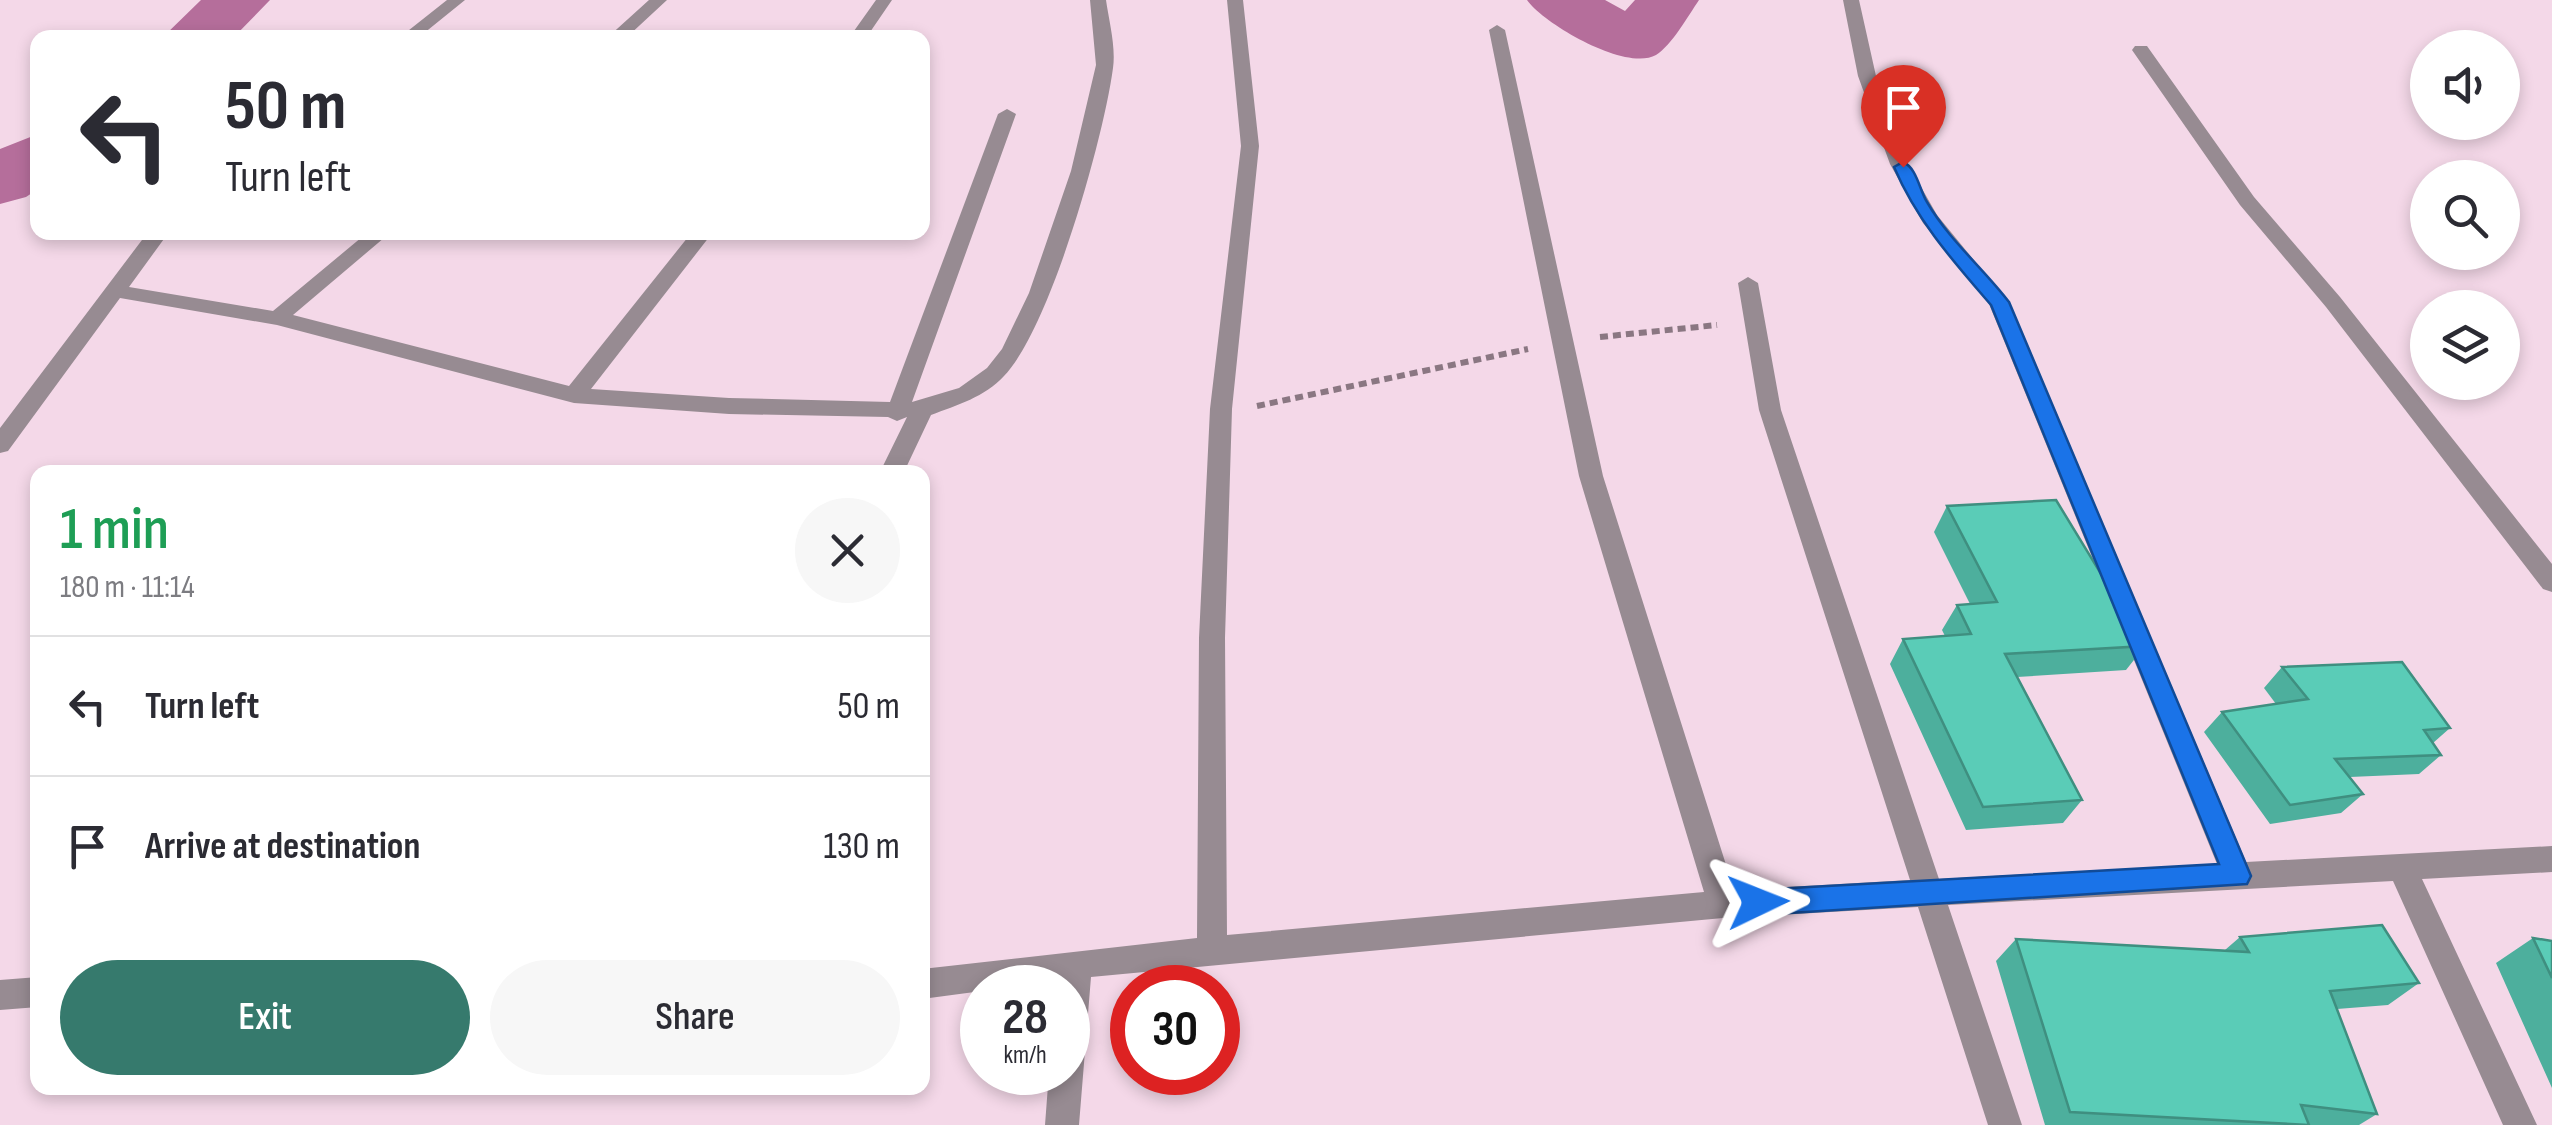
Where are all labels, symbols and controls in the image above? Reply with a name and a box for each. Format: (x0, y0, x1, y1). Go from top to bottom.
map controls (2410, 30, 2520, 400)
button: sound (2410, 30, 2520, 140)
text: 50 m (225, 65, 346, 149)
pin (1861, 65, 1946, 168)
icon: left (60, 70, 190, 200)
icon: arrive (1876, 80, 1931, 135)
text: Turn left (225, 150, 351, 205)
button: search (2410, 160, 2520, 270)
button: layers (2410, 290, 2520, 400)
text: 1 min (60, 494, 169, 566)
button: close (795, 498, 900, 603)
text: 180 m · 11:14 (60, 568, 195, 607)
icon: left (60, 679, 115, 734)
text: Turn left (145, 684, 259, 729)
text: 50 m (837, 684, 900, 729)
icon: arrive (60, 819, 115, 874)
text: Arrive at destination (145, 824, 420, 869)
text: 130 m (823, 824, 900, 869)
position arrow (1706, 850, 1810, 954)
button: Exit (60, 960, 470, 1075)
button: Share (490, 960, 900, 1075)
speed limit sign: 30 (1110, 965, 1240, 1095)
text: 28 (1002, 988, 1048, 1048)
text: km/h (1003, 1040, 1047, 1071)

